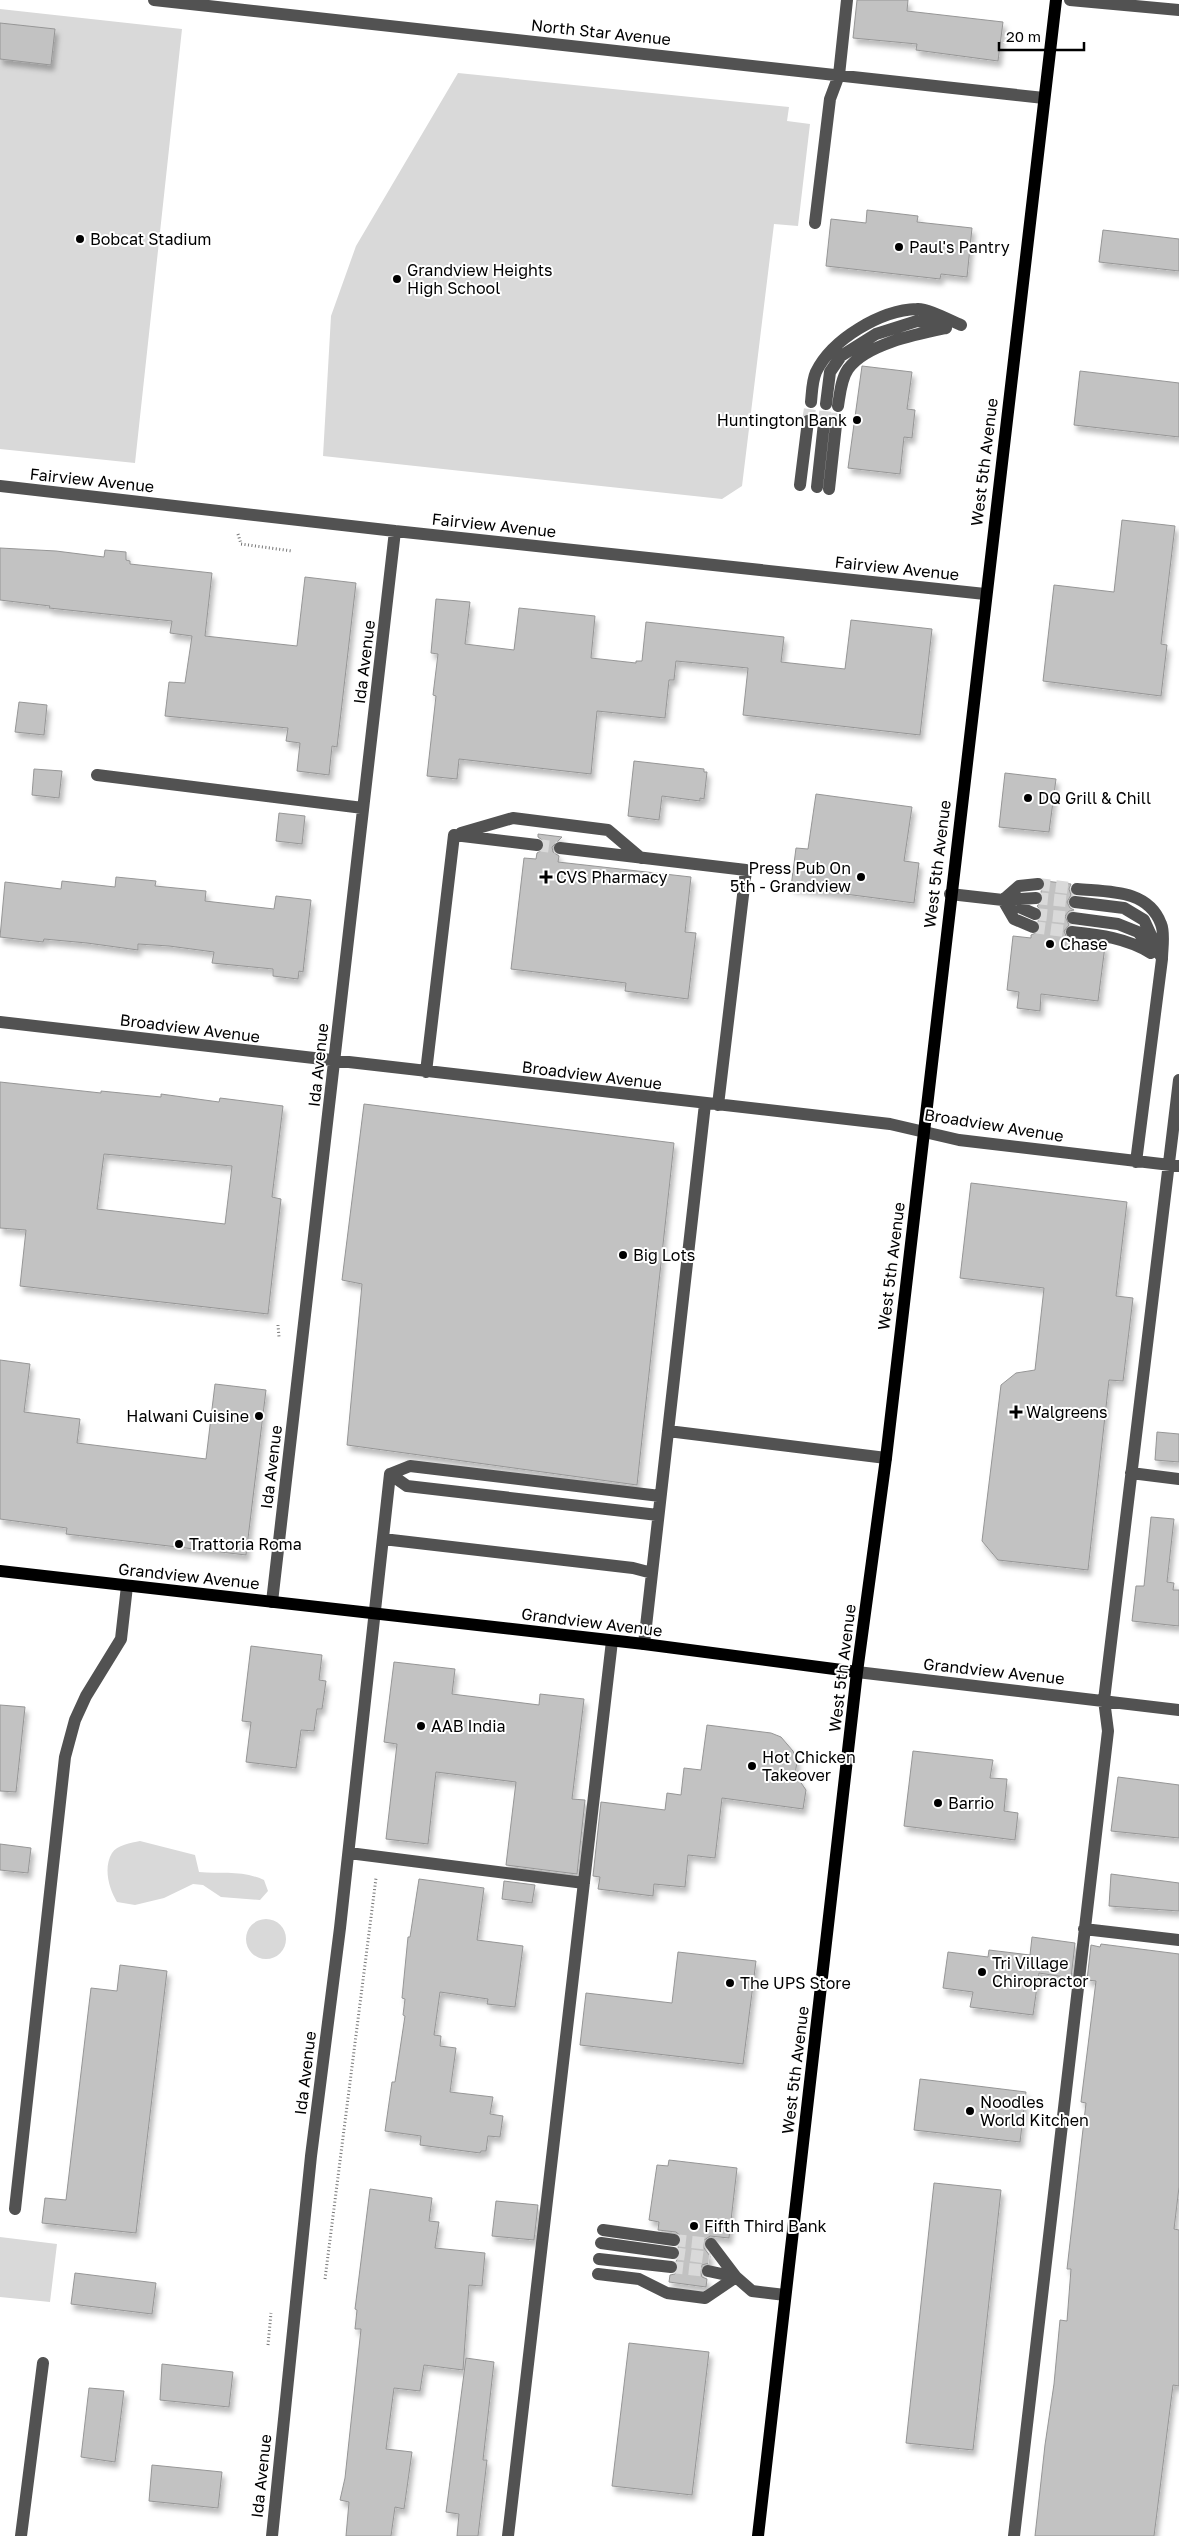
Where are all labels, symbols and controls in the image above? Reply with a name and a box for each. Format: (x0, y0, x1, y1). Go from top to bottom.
street label: North Star Avenue (530, 15, 672, 49)
scale bar (999, 20, 1084, 52)
text: 20 m (1006, 27, 1041, 45)
place label: Bobcat Stadium (90, 229, 212, 249)
marker: Bobcat Stadium (74, 233, 86, 245)
place label: Paul's Pantry (909, 237, 1010, 257)
marker: Paul's Pantry (893, 241, 905, 253)
place label: Grandview Heights High School (407, 260, 553, 298)
marker: Grandview Heights High School (391, 273, 403, 285)
street label: West 5th Avenue (966, 397, 1002, 527)
place label: Huntington Bank (717, 410, 847, 430)
marker: Huntington Bank (851, 414, 863, 426)
street label: Fairview Avenue (29, 464, 155, 496)
street label: Fairview Avenue (431, 509, 557, 541)
street label: Fairview Avenue (834, 552, 960, 584)
street label: Ida Avenue (349, 619, 379, 705)
place label: DQ Grill & Chill (1038, 788, 1151, 808)
marker: DQ Grill & Chill (1022, 792, 1034, 804)
street label: West 5th Avenue (919, 799, 955, 929)
place label: Press Pub On 5th - Grandview (730, 858, 851, 896)
place label: CVS Pharmacy (556, 867, 667, 887)
marker: CVS Pharmacy (540, 871, 552, 883)
marker: Press Pub On 5th - Grandview (855, 871, 867, 883)
place label: Chase (1060, 934, 1108, 954)
marker: Chase (1044, 938, 1056, 950)
street label: Broadview Avenue (119, 1009, 261, 1047)
street label: Ida Avenue (304, 1022, 332, 1108)
street label: Broadview Avenue (521, 1056, 663, 1094)
street label: Broadview Avenue (923, 1104, 1065, 1146)
street label: West 5th Avenue (873, 1201, 909, 1331)
place label: Big Lots (633, 1245, 695, 1265)
marker: Big Lots (617, 1249, 629, 1261)
place label: Walgreens (1026, 1402, 1108, 1422)
place label: Halwani Cuisine (126, 1406, 249, 1426)
marker: Walgreens (1010, 1406, 1022, 1418)
marker: Halwani Cuisine (253, 1410, 265, 1422)
street label: Ida Avenue (256, 1424, 286, 1510)
place label: Trattoria Roma (189, 1534, 302, 1554)
marker: Trattoria Roma (173, 1538, 185, 1550)
street label: Grandview Avenue (117, 1559, 261, 1593)
street label: Grandview Avenue (520, 1603, 664, 1641)
street label: West 5th Avenue (824, 1603, 860, 1733)
street label: Grandview Avenue (922, 1654, 1066, 1688)
place label: AAB India (431, 1716, 506, 1736)
marker: AAB India (415, 1720, 427, 1732)
place label: Hot Chicken Takeover (762, 1747, 856, 1785)
marker: Hot Chicken Takeover (746, 1760, 758, 1772)
place label: Barrio (948, 1793, 994, 1813)
marker: Barrio (932, 1797, 944, 1809)
place label: Tri Village Chiropractor (992, 1953, 1089, 1991)
marker: Tri Village Chiropractor (976, 1966, 988, 1978)
place label: The UPS Store (740, 1973, 851, 1993)
marker: The UPS Store (724, 1977, 736, 1989)
street label: West 5th Avenue (777, 2005, 813, 2135)
street label: Ida Avenue (290, 2030, 320, 2116)
place label: Noodles World Kitchen (980, 2092, 1089, 2130)
marker: Noodles World Kitchen (964, 2105, 976, 2117)
place label: Fifth Third Bank (704, 2216, 827, 2236)
marker: Fifth Third Bank (688, 2220, 700, 2232)
street label: Ida Avenue (247, 2433, 275, 2519)

